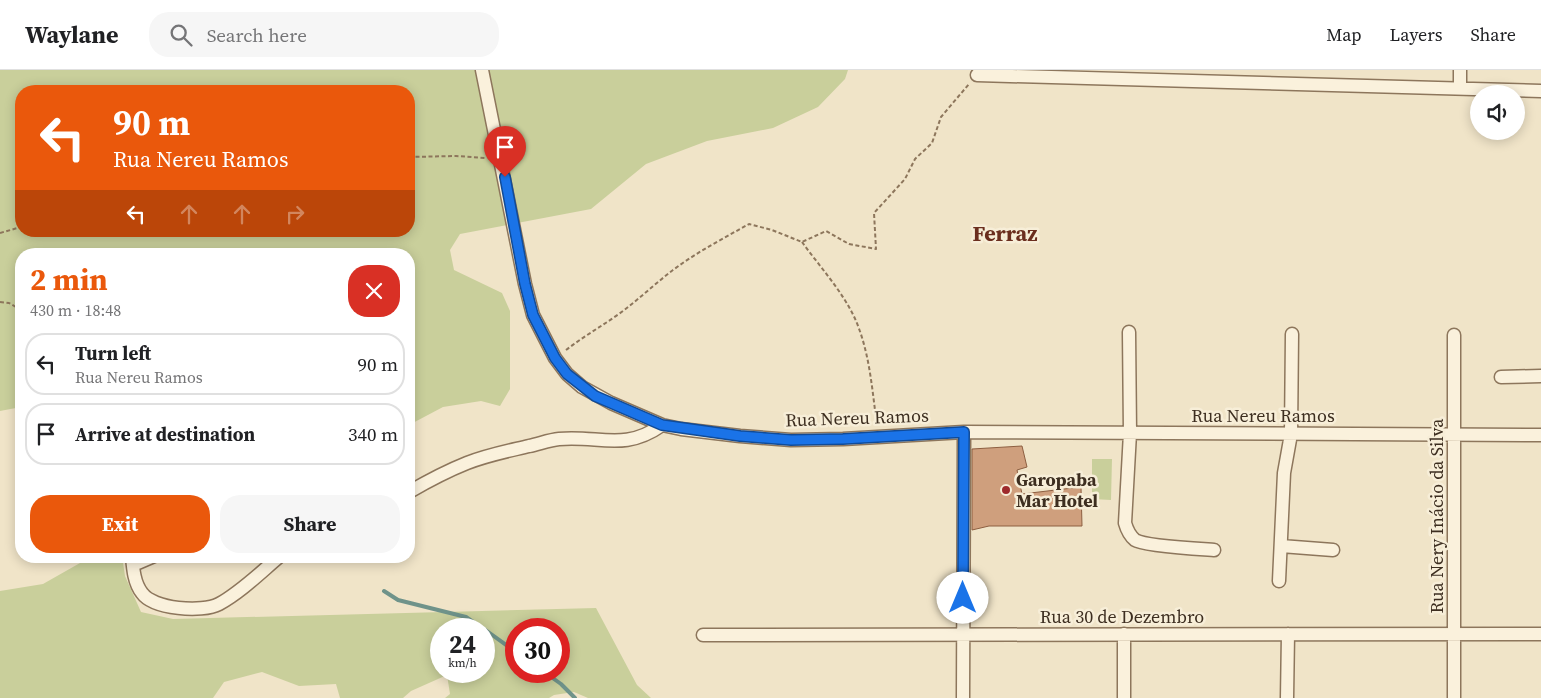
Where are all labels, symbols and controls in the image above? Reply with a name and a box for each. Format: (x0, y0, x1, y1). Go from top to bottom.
search box (149, 12, 499, 57)
text: Waylane (25, 18, 119, 51)
icon: search (167, 21, 195, 49)
text: Search here (207, 22, 307, 48)
text: Map (1326, 22, 1361, 47)
text: Layers (1389, 22, 1442, 47)
text: Share (1470, 22, 1516, 47)
map controls (1470, 85, 1525, 140)
button: sound (1470, 85, 1525, 140)
text: 90 m (113, 99, 190, 147)
icon: left (30, 105, 95, 170)
pin (484, 126, 526, 177)
icon: arrive (491, 133, 519, 161)
text: Rua Nereu Ramos (113, 144, 288, 174)
icon: left (122, 200, 150, 228)
icon: ahead (175, 200, 203, 228)
icon: ahead (228, 200, 256, 228)
icon: right (281, 200, 309, 228)
district label: Ferraz (973, 218, 1037, 248)
text: 2 min (30, 259, 108, 300)
button: close (348, 265, 400, 317)
text: 430 m · 18:48 (30, 299, 121, 321)
text: Turn left (75, 340, 151, 366)
icon: left (32, 350, 60, 378)
text: 90 m (357, 351, 398, 377)
text: Rua Nereu Ramos (75, 366, 203, 388)
street label: Rua Nereu Ramos (785, 402, 929, 432)
street label: Rua Nereu Ramos (1191, 403, 1335, 428)
street label: Rua Nery Inácio da Silva (1424, 418, 1449, 613)
icon: arrive (32, 420, 60, 448)
text: Arrive at destination (75, 421, 255, 447)
text: 340 m (348, 421, 398, 447)
place label: Garopaba Mar Hotel (1016, 467, 1098, 513)
marker: Garopaba Mar Hotel (1000, 484, 1012, 496)
button: Exit (30, 495, 210, 553)
button: Share (220, 495, 400, 553)
position arrow (936, 571, 988, 623)
street label: Rua 30 de Dezembro (1040, 604, 1204, 629)
speed limit sign: 30 (505, 618, 570, 683)
text: 24 (449, 627, 476, 661)
text: km/h (448, 655, 477, 671)

